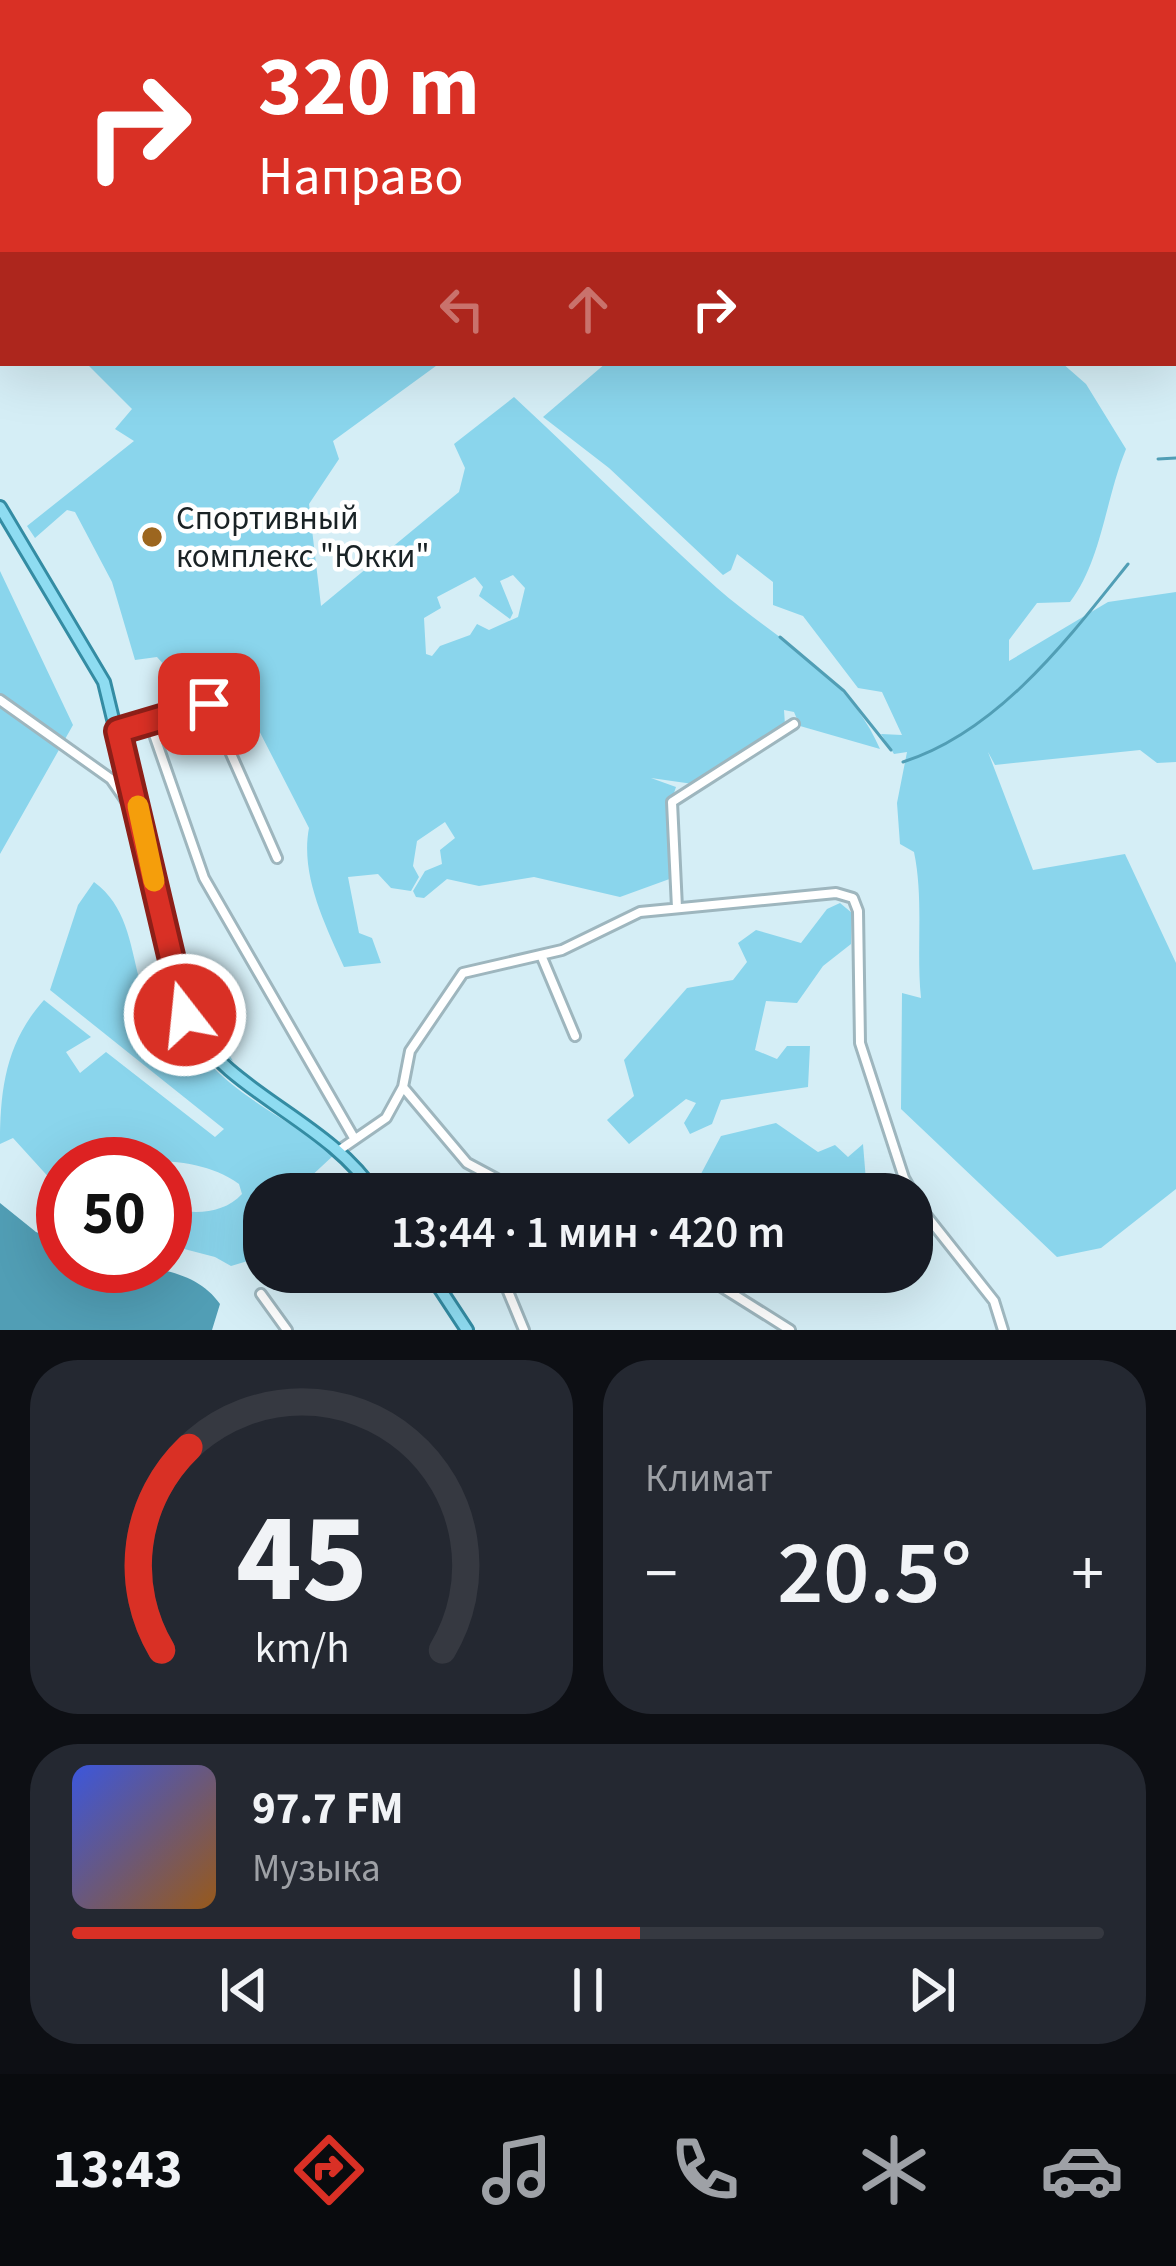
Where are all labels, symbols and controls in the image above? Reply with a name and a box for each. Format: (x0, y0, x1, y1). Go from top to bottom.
text: 320 m (258, 28, 480, 148)
icon: right (60, 48, 216, 204)
text: Направо (258, 139, 463, 216)
icon: left (429, 276, 495, 342)
icon: ahead (555, 276, 621, 342)
icon: right (681, 276, 747, 342)
place label: Спортивный комплекс "Юкки" (176, 495, 429, 580)
marker: Спортивный комплекс "Юкки" (139, 524, 165, 550)
pin (158, 653, 260, 755)
icon: arrive (176, 671, 242, 737)
position arrow (122, 952, 248, 1078)
speed limit sign: 50 (36, 1137, 192, 1293)
text: 13:44 · 1 мин · 420 m (391, 1201, 785, 1265)
text: Климат (645, 1451, 773, 1507)
text: 45 (236, 1471, 367, 1649)
text: 20.5° (777, 1510, 972, 1638)
text: − (645, 1527, 678, 1621)
text: + (1071, 1527, 1104, 1621)
text: km/h (254, 1618, 349, 1679)
text: 97.7 FM (252, 1777, 404, 1841)
text: Музыка (252, 1841, 381, 1897)
icon: previous (211, 1957, 277, 2023)
icon: pause (555, 1957, 621, 2023)
icon: next (899, 1957, 965, 2023)
icon: directions (287, 2128, 371, 2212)
icon: music (475, 2128, 559, 2212)
icon: phone (663, 2128, 747, 2212)
icon: climate (852, 2128, 936, 2212)
icon: car (1040, 2128, 1124, 2212)
text: 13:43 (52, 2132, 182, 2209)

